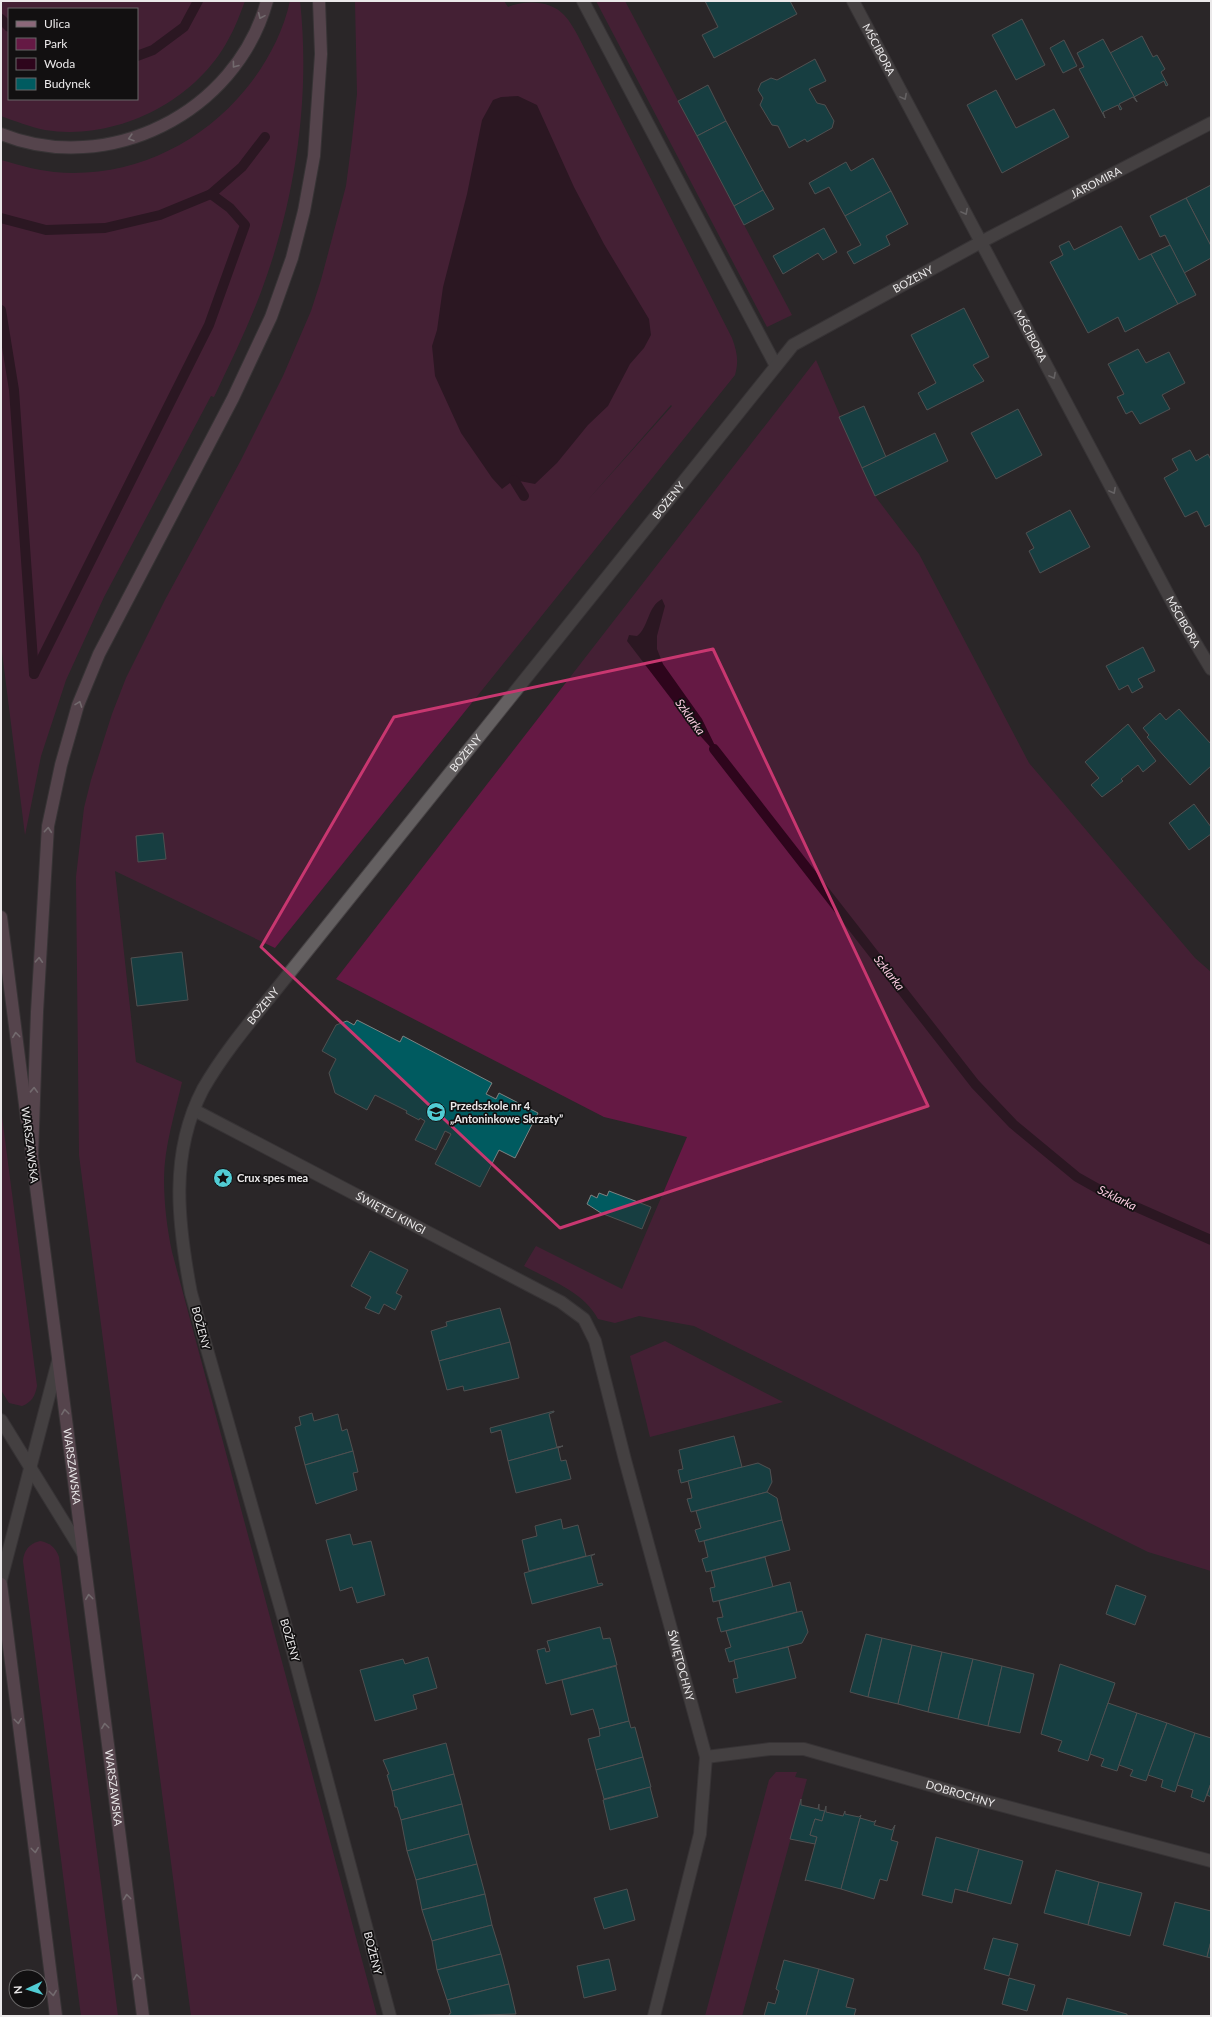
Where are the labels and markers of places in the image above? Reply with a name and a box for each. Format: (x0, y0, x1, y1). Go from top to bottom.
place label: Przedszkole nr 4 „Antoninkowe Skrzaty” (450, 1099, 563, 1125)
school or university icon: Przedszkole nr 4 „Antoninkowe Skrzaty” (425, 1101, 447, 1123)
place icon: Crux spes mea (212, 1167, 234, 1189)
place label: Crux spes mea (237, 1171, 308, 1184)

